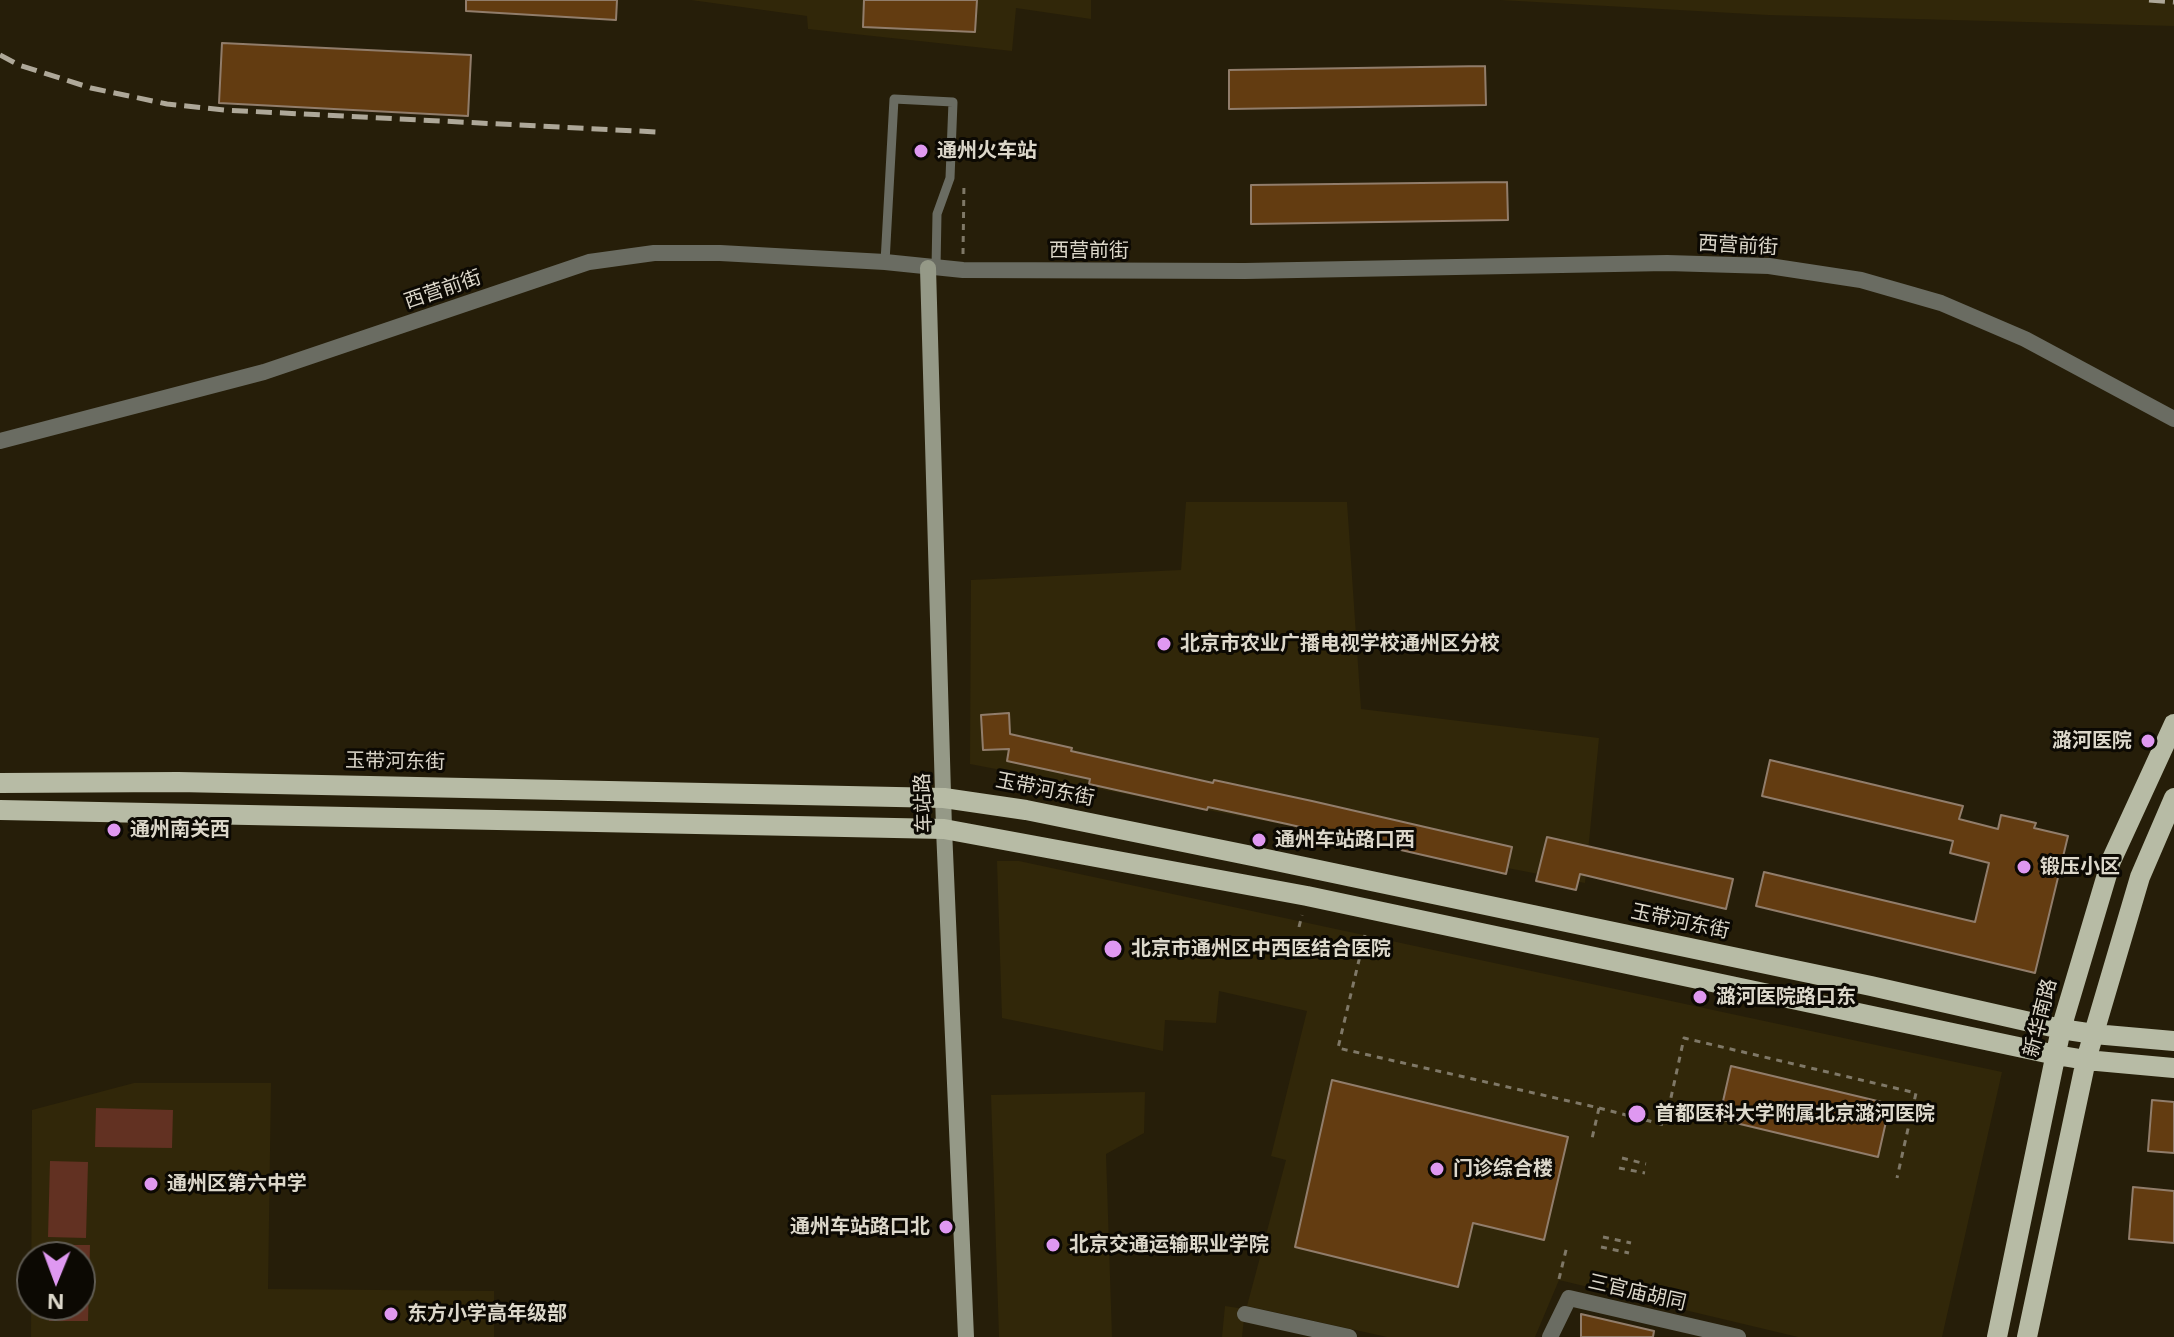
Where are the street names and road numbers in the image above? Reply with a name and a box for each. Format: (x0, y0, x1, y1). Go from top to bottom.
street label: 西营前街 (1697, 232, 1779, 260)
street label: 西营前街 (1049, 239, 1129, 263)
street label: 西营前街 (401, 266, 485, 314)
street label: 玉带河东街 (345, 749, 445, 775)
street label: 玉带河东街 (994, 769, 1096, 811)
street label: 车站路 (911, 773, 937, 833)
street label: 玉带河东街 (1629, 900, 1731, 944)
street label: 新华南路 (2020, 976, 2062, 1060)
street label: 三官庙胡同 (1586, 1270, 1688, 1316)

